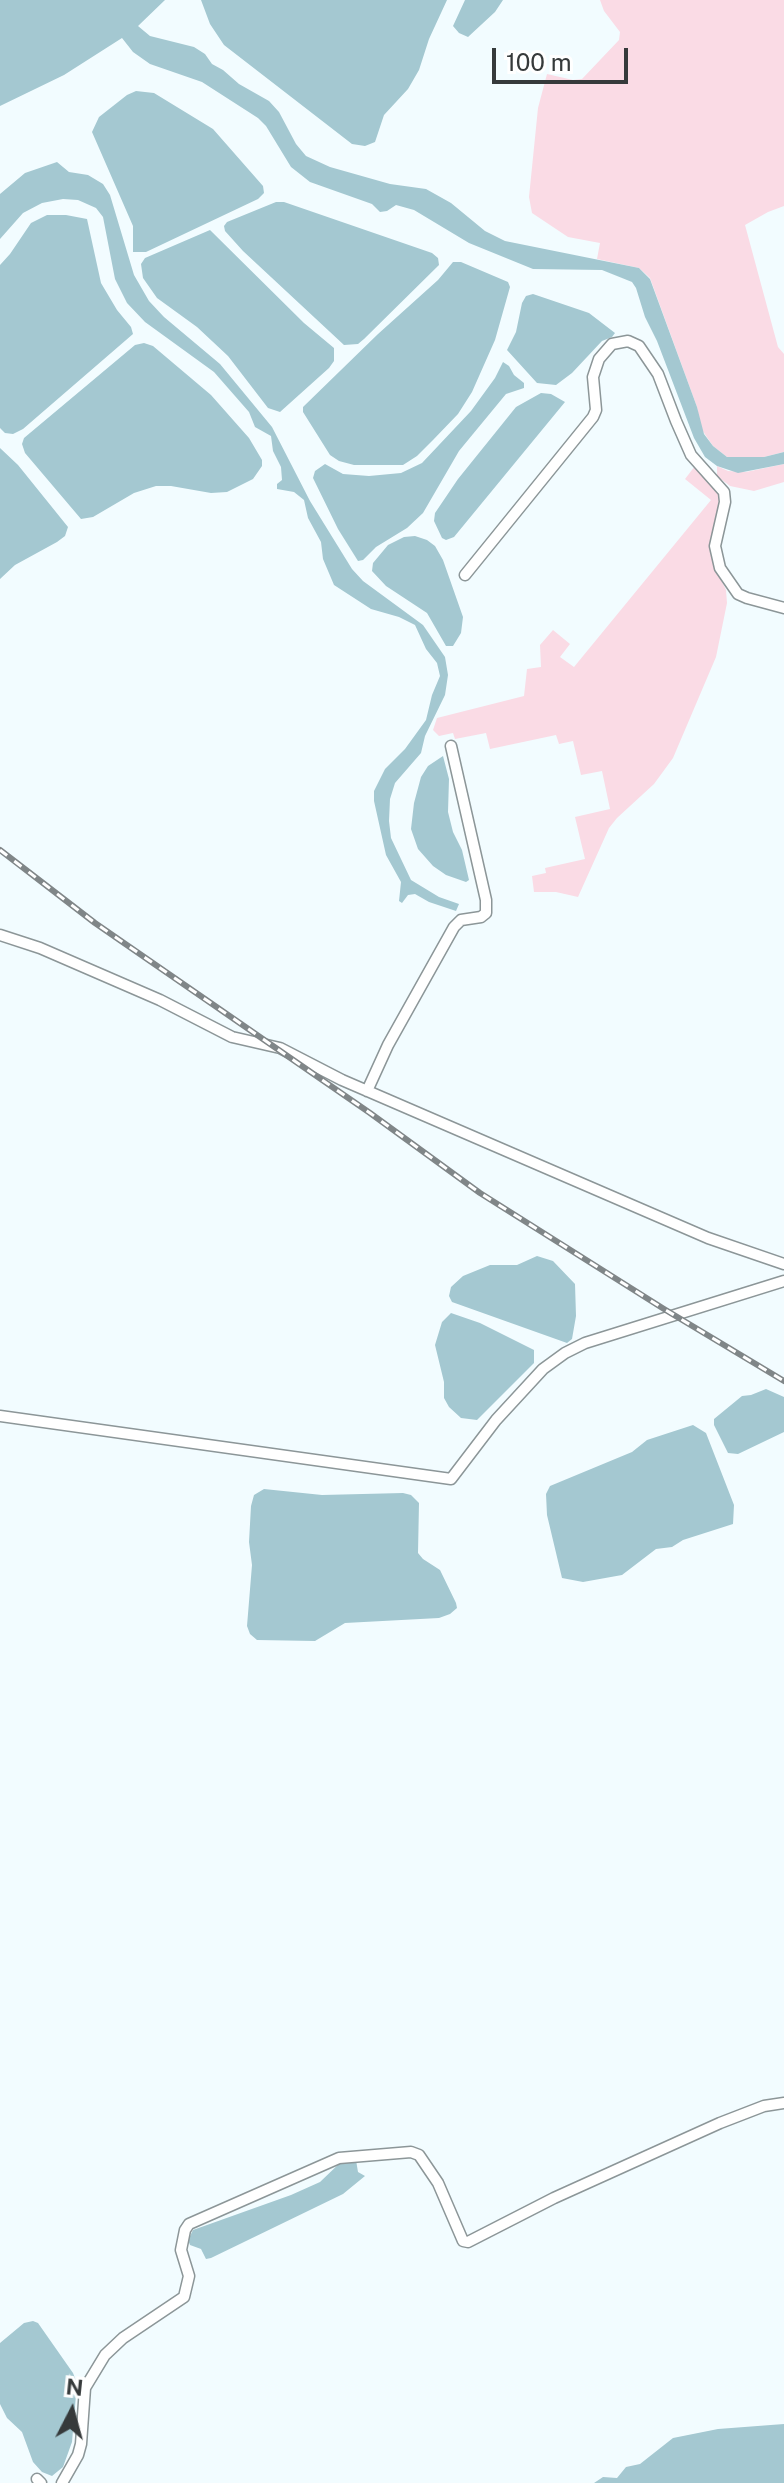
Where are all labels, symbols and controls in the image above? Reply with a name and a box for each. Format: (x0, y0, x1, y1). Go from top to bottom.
scale bar (496, 32, 632, 82)
text: 100 m (506, 48, 572, 76)
north arrow (32, 2371, 112, 2451)
text: N (65, 2373, 84, 2401)

